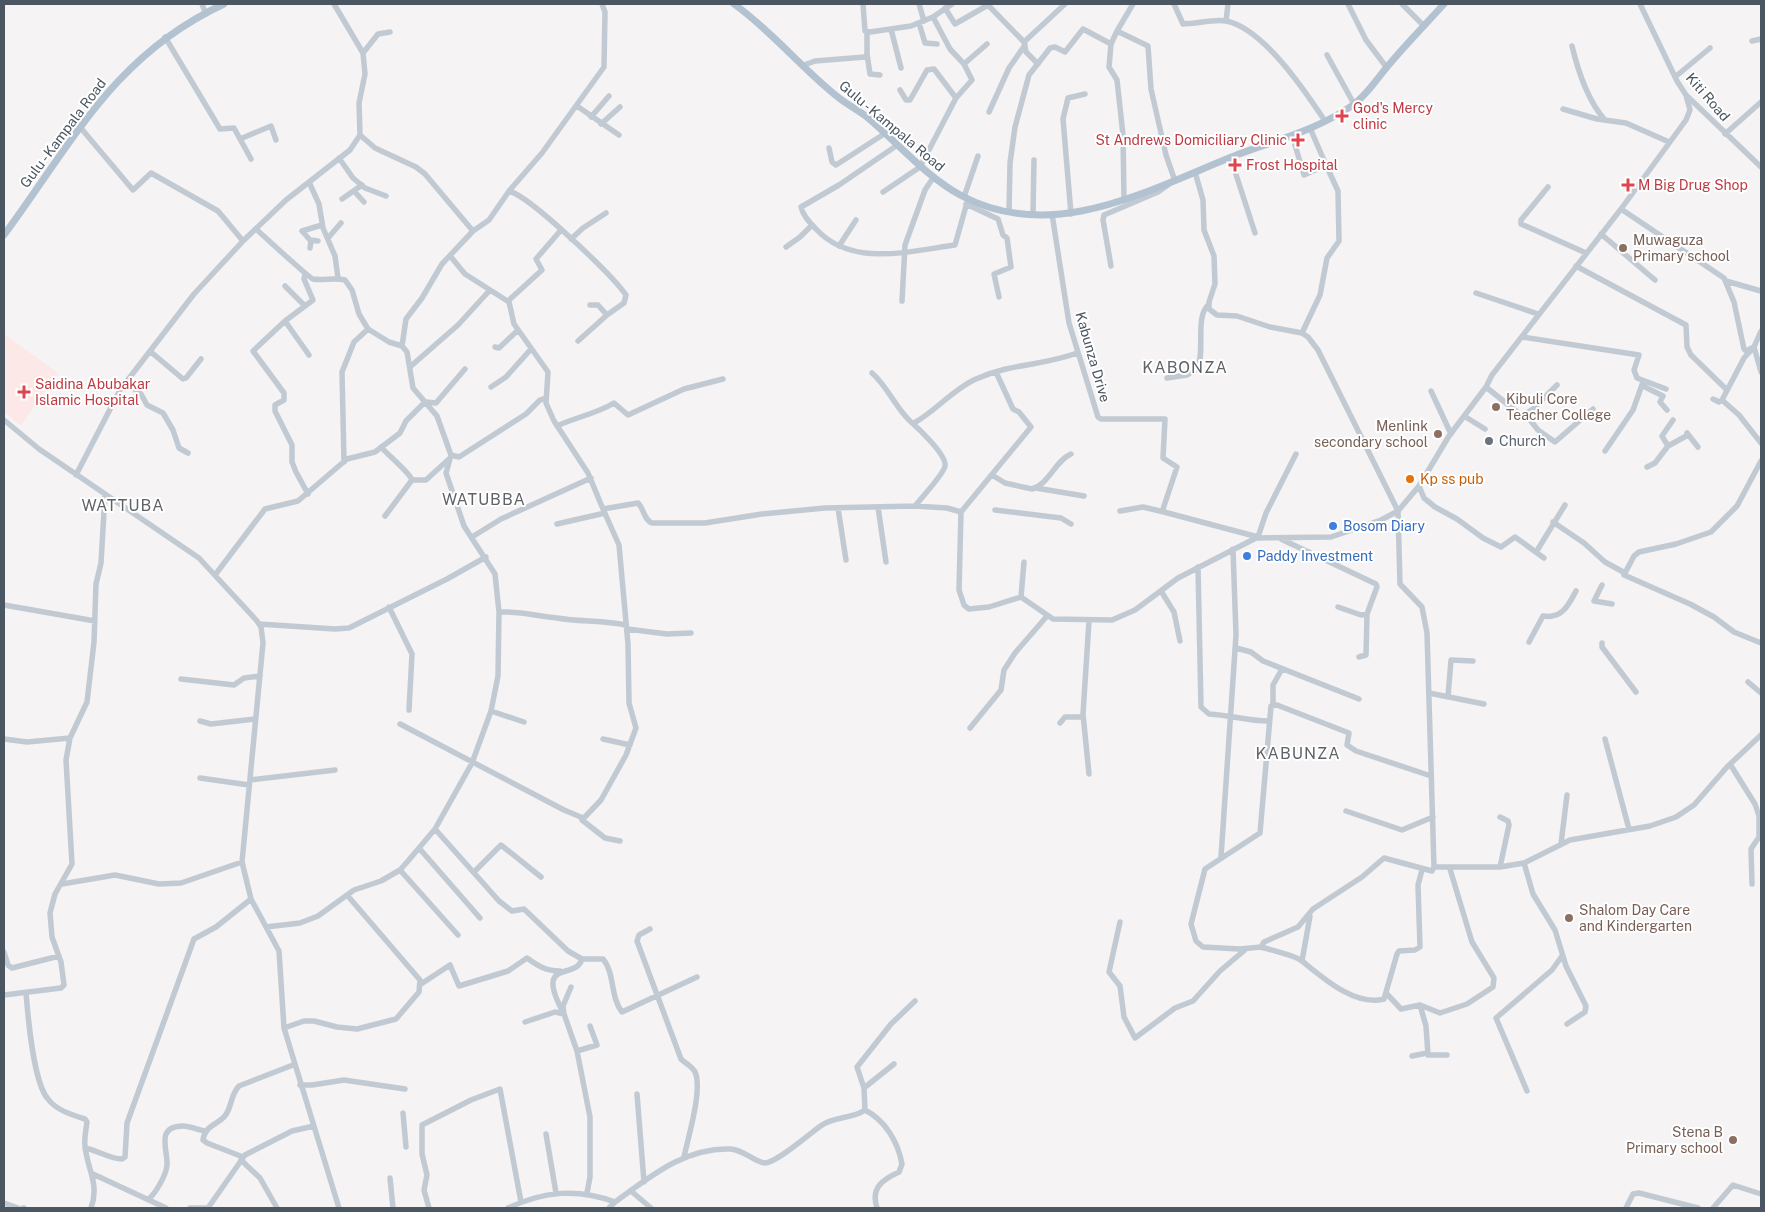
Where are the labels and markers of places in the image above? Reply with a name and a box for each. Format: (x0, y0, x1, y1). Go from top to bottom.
place label: God's Mercy clinic (1353, 100, 1433, 132)
marker: God's Mercy clinic (1335, 109, 1349, 123)
place label: St Andrews Domiciliary Clinic (1096, 132, 1287, 148)
marker: St Andrews Domiciliary Clinic (1291, 133, 1305, 147)
place label: Frost Hospital (1246, 157, 1338, 173)
marker: Frost Hospital (1228, 158, 1242, 172)
place label: M Big Drug Shop (1638, 177, 1748, 193)
marker: M Big Drug Shop (1622, 179, 1634, 191)
place label: Muwaguza Primary school (1633, 232, 1730, 264)
marker: Muwaguza Primary school (1617, 242, 1629, 254)
place label: Saidina Abubakar Islamic Hospital (35, 376, 150, 408)
marker: Saidina Abubakar Islamic Hospital (17, 385, 31, 399)
place label: Kibuli Core Teacher College (1506, 391, 1611, 423)
marker: Kibuli Core Teacher College (1490, 401, 1502, 413)
place label: Menlink secondary school (1314, 418, 1428, 450)
marker: Menlink secondary school (1432, 428, 1444, 440)
place label: Church (1499, 433, 1546, 449)
marker: Church (1483, 435, 1495, 447)
place label: Kp ss pub (1420, 471, 1484, 487)
marker: Kp ss pub (1404, 473, 1416, 485)
place label: Bosom Diary (1343, 518, 1425, 534)
marker: Bosom Diary (1327, 520, 1339, 532)
place label: Paddy Investment (1257, 548, 1373, 564)
marker: Paddy Investment (1241, 550, 1253, 562)
place label: Shalom Day Care and Kindergarten (1579, 902, 1692, 934)
marker: Shalom Day Care and Kindergarten (1563, 912, 1575, 924)
place label: Stena B Primary school (1626, 1124, 1723, 1156)
marker: Stena B Primary school (1727, 1134, 1739, 1146)

